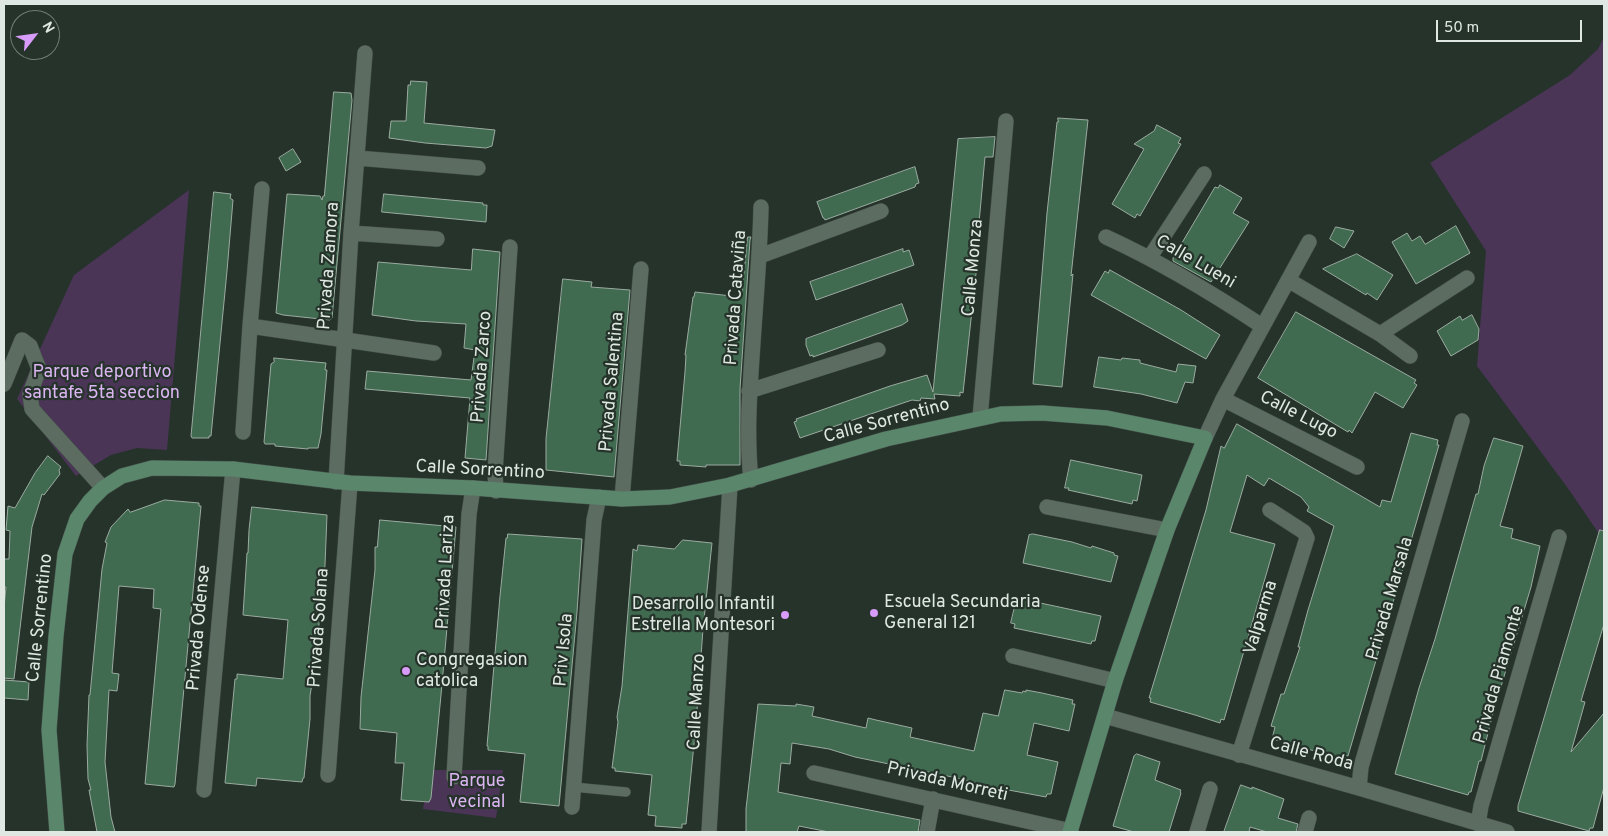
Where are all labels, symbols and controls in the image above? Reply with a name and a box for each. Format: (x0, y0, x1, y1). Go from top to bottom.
north arrow (10, 10, 60, 60)
scale bar (1438, 10, 1584, 42)
text: N (38, 19, 57, 36)
text: 50 m (1444, 19, 1479, 38)
street label: Privada Zamora (315, 201, 345, 331)
street label: Calle Monza (959, 218, 989, 318)
street label: Privada Cataviña (721, 230, 753, 366)
street label: Calle Lueni (1151, 231, 1239, 295)
street label: Privada Zarco (468, 310, 498, 424)
street label: Privada Salentina (596, 311, 630, 453)
park label: Parque deportivo santafe 5ta seccion (24, 362, 180, 404)
street label: Calle Lugo (1255, 387, 1341, 445)
street label: Calle Sorrentino (822, 395, 952, 449)
street label: Calle Sorrentino (415, 457, 545, 485)
street label: Privada Lariza (433, 514, 461, 630)
street label: Privada Marsala (1363, 535, 1419, 663)
street label: Calle Sorrentino (23, 552, 59, 684)
street label: Privada Odense (184, 564, 216, 692)
street label: Privada Solana (305, 567, 335, 689)
street label: Valparma (1240, 578, 1284, 658)
place label: Escuela Secundaria General 121 (884, 592, 1040, 634)
place label: Desarrollo Infantil Estrella Montesori (631, 594, 775, 636)
street label: Privada Piamonte (1470, 604, 1530, 746)
marker: Escuela Secundaria General 121 (868, 607, 880, 619)
marker: Desarrollo Infantil Estrella Montesori (779, 609, 791, 621)
street label: Priv Isola (551, 612, 579, 688)
place label: Congregasion catolica (416, 650, 528, 692)
street label: Calle Manzo (685, 653, 711, 751)
marker: Congregasion catolica (400, 665, 412, 677)
street label: Calle Roda (1267, 733, 1355, 777)
street label: Privada Morreti (884, 759, 1010, 807)
park label: Parque vecinal (448, 771, 506, 814)

